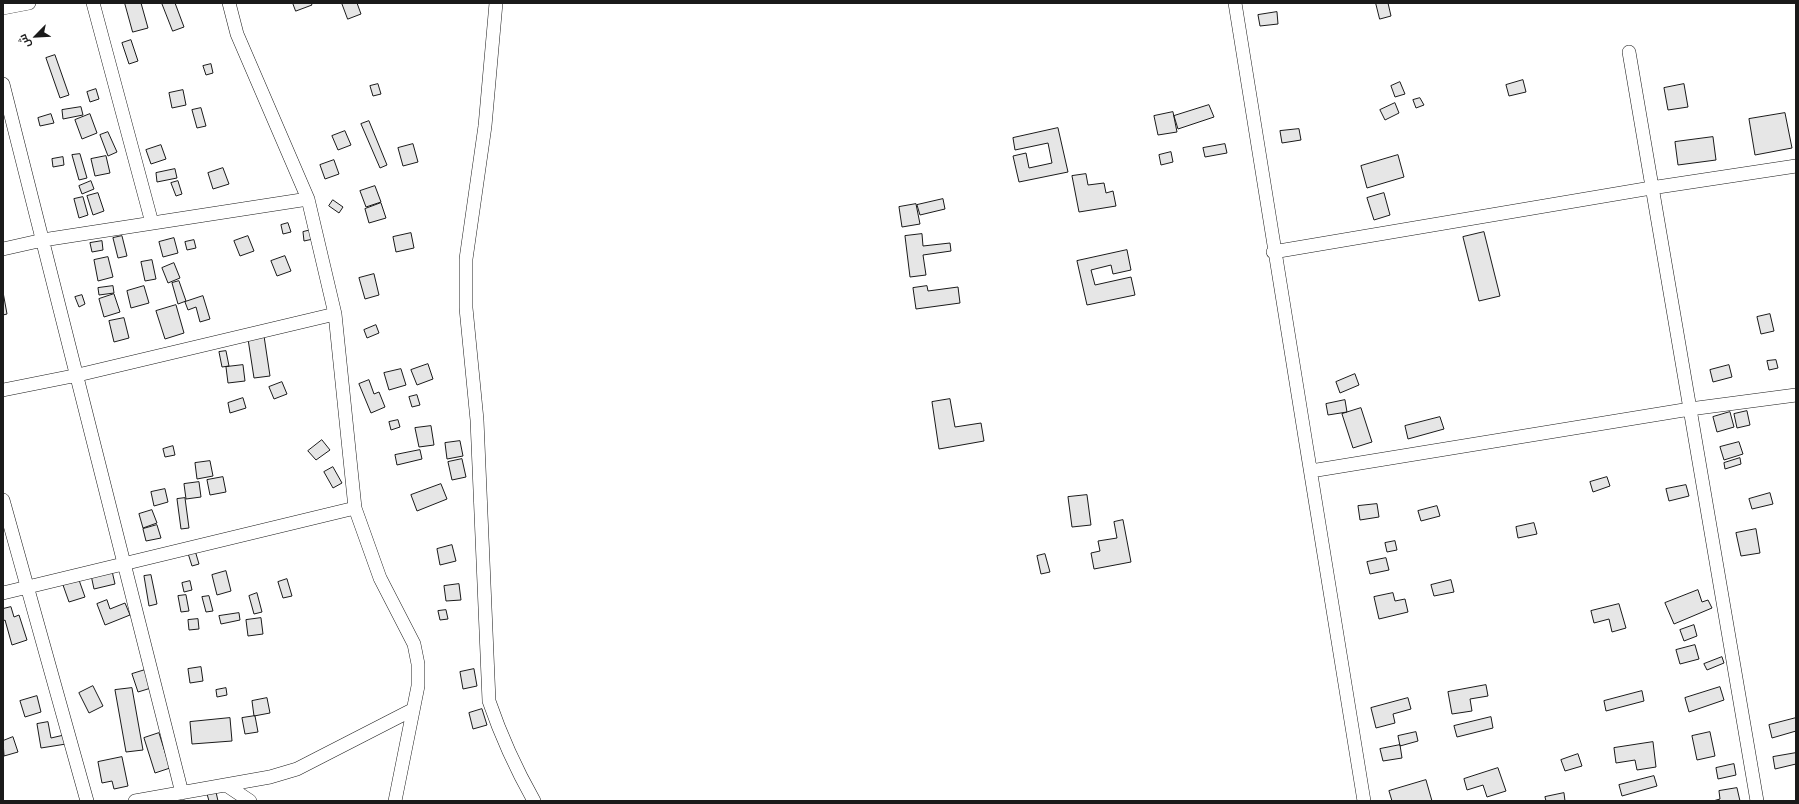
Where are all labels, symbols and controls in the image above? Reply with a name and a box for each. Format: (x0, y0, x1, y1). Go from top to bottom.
north arrow (16, 16, 56, 56)
text: ش (16, 32, 33, 50)

